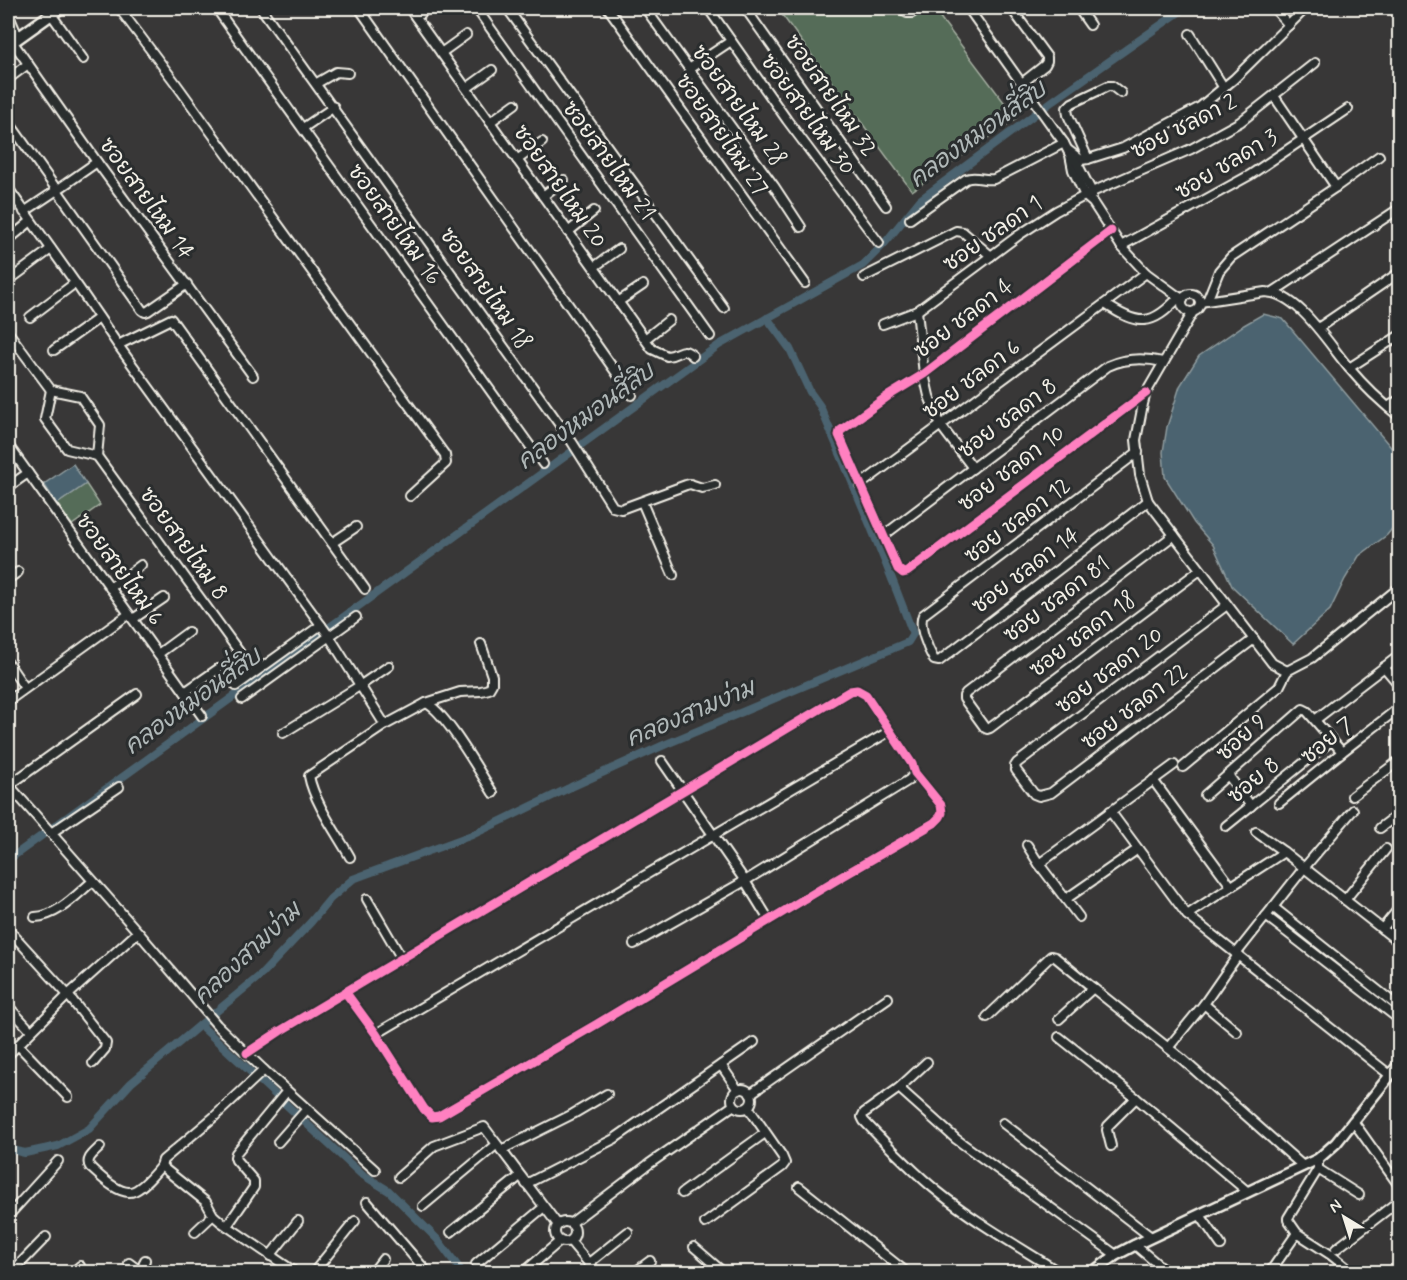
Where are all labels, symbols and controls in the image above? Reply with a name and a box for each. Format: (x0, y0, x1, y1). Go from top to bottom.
street label: ซอยสายไหม 32 (778, 28, 884, 162)
street label: ซอยสายไหม 28 (684, 38, 793, 172)
street label: ซอยสายไหม 30 (754, 48, 862, 181)
street label: ซอยสายไหม 27 (669, 67, 775, 201)
water label: คลองหมอนสี่สิบ (899, 67, 1055, 195)
street label: ซอย ชลดา 2 (1126, 88, 1242, 166)
street label: ซอยสายไหม 21 (555, 95, 662, 226)
street label: ซอยสายไหม 20 (506, 119, 613, 254)
street label: ซอย ชลดา 3 (1171, 124, 1283, 206)
street label: ซอยสายไหม 14 (92, 131, 201, 265)
street label: ซอยสายไหม 16 (341, 158, 449, 291)
street label: ซอย ชลดา 1 (938, 190, 1048, 278)
street label: ซอยสายไหม 18 (433, 221, 539, 355)
street label: ซอย ชลดา 4 (909, 272, 1019, 365)
street label: ซอย ชลดา 6 (917, 334, 1027, 426)
water label: คลองหมอนสี่สิบ (507, 349, 663, 477)
street label: ซอย ชลดา 8 (953, 373, 1063, 465)
street label: ซอย ชลดา 10 (953, 420, 1071, 518)
street label: ซอย ชลดา 12 (959, 472, 1077, 570)
street label: ซอยสายไหม 8 (133, 481, 235, 606)
street label: ซอยสายไหม 6 (69, 507, 171, 632)
street label: ซอย ชลดา 14 (967, 521, 1085, 621)
street label: ซอย ชลดา 81 (998, 551, 1116, 649)
street label: ซอย ชลดา 18 (1024, 586, 1142, 684)
street label: ซอย ชลดา 20 (1051, 621, 1169, 721)
water label: คลองหมอนสี่สิบ (114, 634, 270, 762)
street label: ซอย ชลดา 22 (1076, 658, 1194, 756)
water label: คลองสามง่าม (621, 671, 762, 755)
street label: ซอย 9 (1211, 708, 1273, 768)
street label: ซอย 7 (1296, 711, 1360, 771)
street label: ซอย 8 (1222, 751, 1286, 811)
water label: คลองสามง่าม (187, 894, 310, 1012)
north arrow (1314, 1187, 1374, 1247)
text: N (1325, 1195, 1346, 1218)

